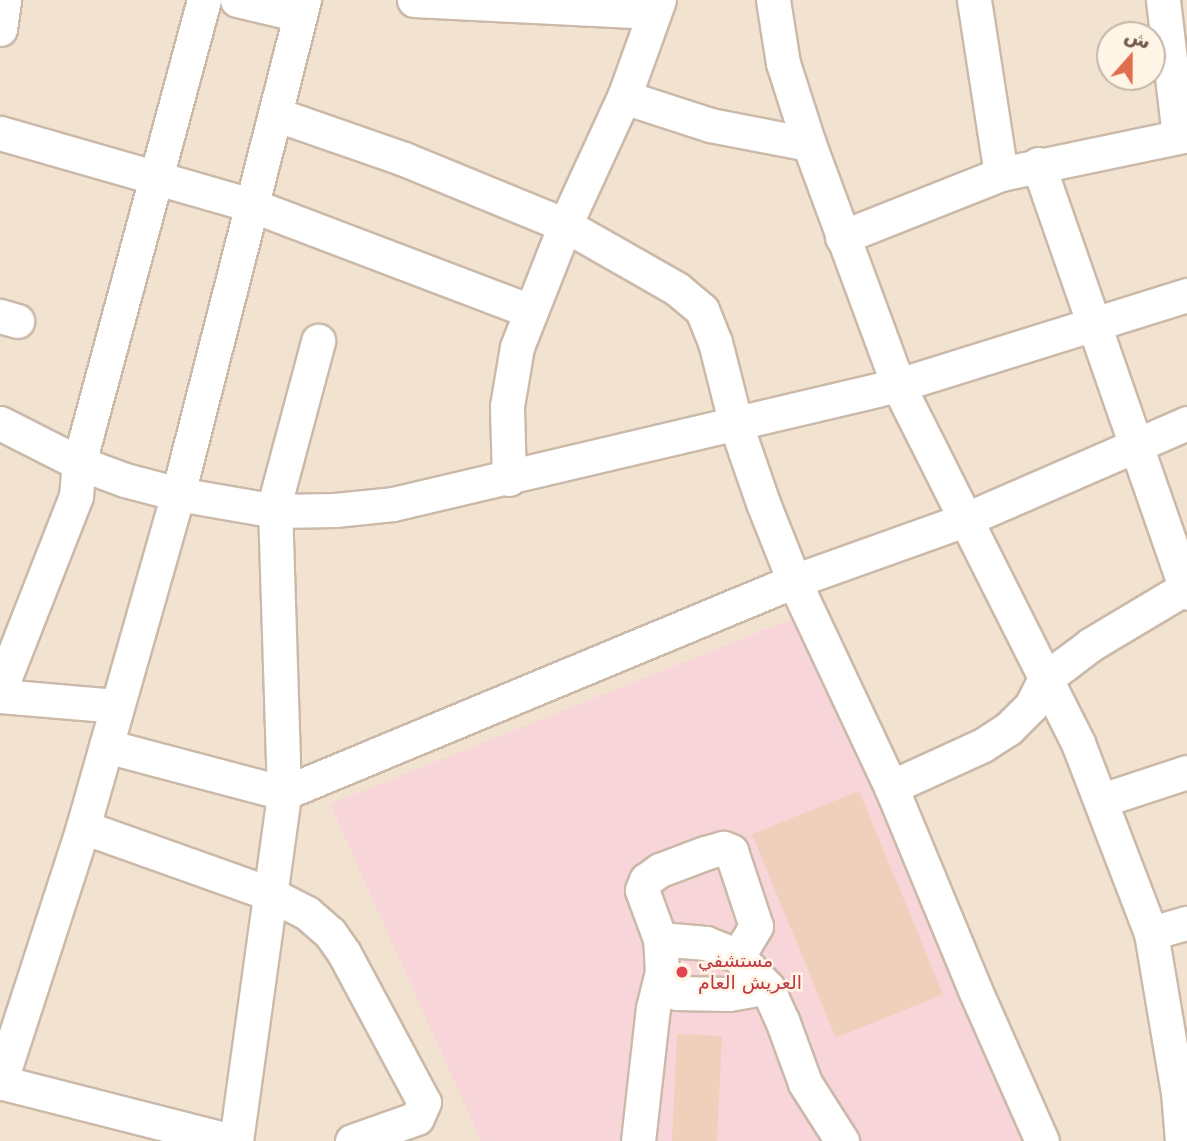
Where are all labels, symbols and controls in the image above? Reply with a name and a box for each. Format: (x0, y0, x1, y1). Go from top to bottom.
north arrow (1096, 21, 1166, 91)
text: ش (1122, 23, 1154, 53)
place label: مستشفي العريش العام (698, 950, 802, 994)
marker: مستشفي العريش العام (672, 962, 692, 982)

